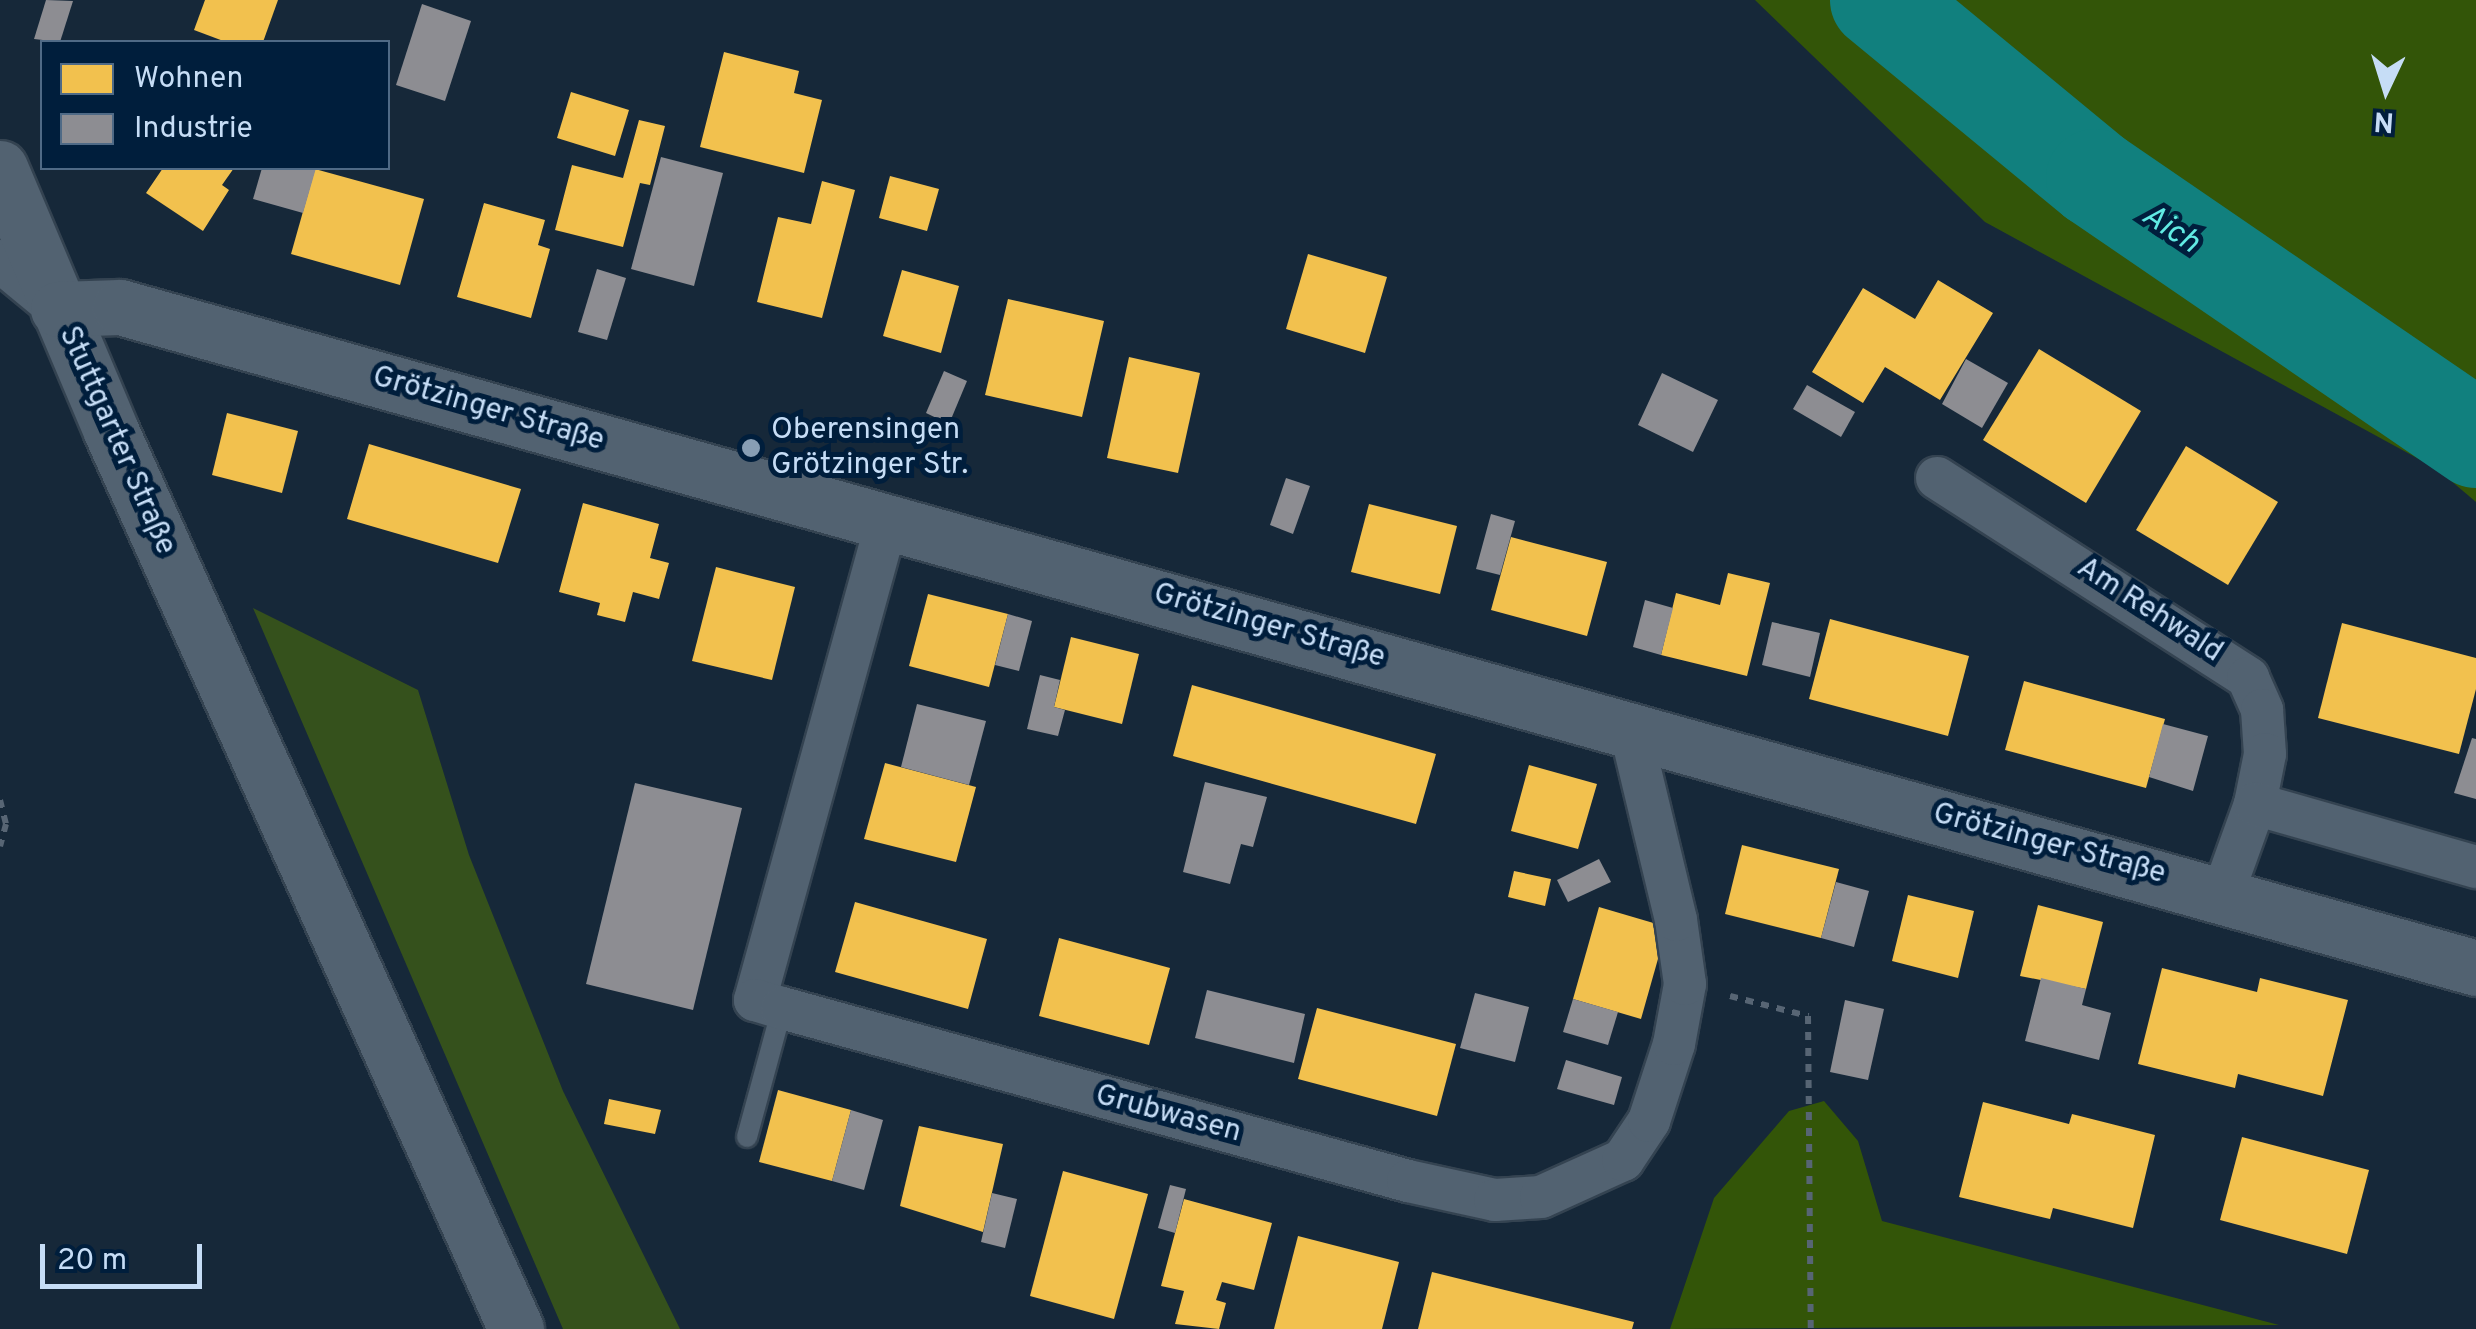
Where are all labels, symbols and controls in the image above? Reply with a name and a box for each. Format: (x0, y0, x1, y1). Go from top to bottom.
legend (40, 40, 390, 170)
north arrow (2336, 40, 2436, 140)
text: Wohnen (134, 61, 243, 98)
text: N (2373, 101, 2395, 139)
text: Industrie (134, 111, 253, 148)
water label: Aich (2134, 197, 2206, 263)
street label: Stuttgarter Straße (50, 321, 182, 561)
street label: Grötzinger Straße (368, 360, 608, 460)
place label: Oberensingen Grötzinger Str. (771, 413, 968, 484)
marker: Oberensingen Grötzinger Str. (740, 437, 762, 459)
street label: Am Rehwald (2069, 551, 2229, 671)
street label: Grötzinger Straße (1149, 577, 1389, 677)
street label: Grötzinger Straße (1929, 797, 2169, 893)
street label: Grubwasen (1091, 1078, 1245, 1152)
scale bar (45, 1224, 208, 1286)
text: 20 m (57, 1243, 127, 1280)

